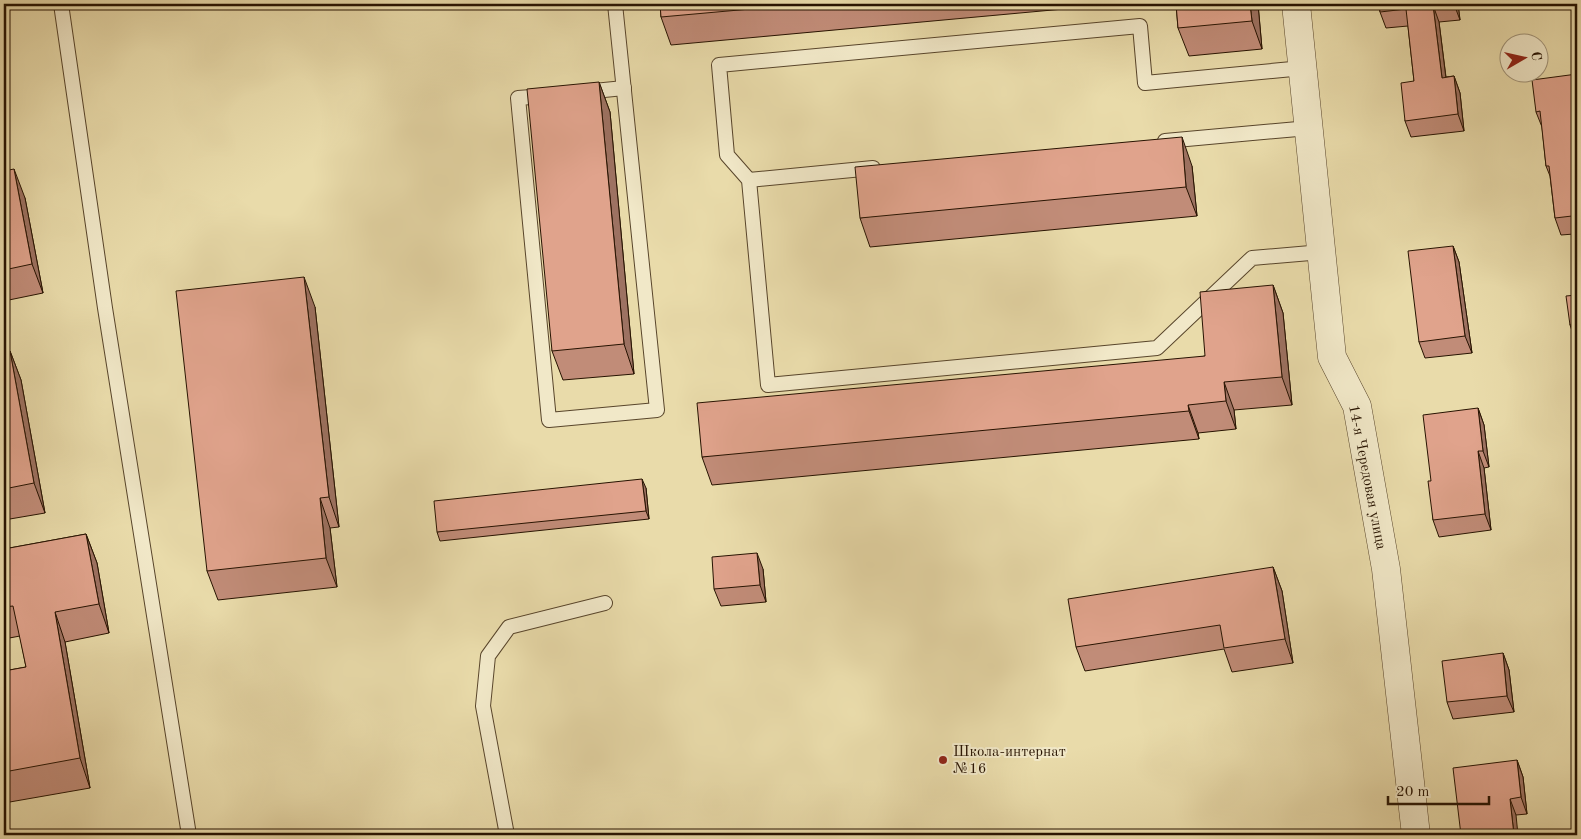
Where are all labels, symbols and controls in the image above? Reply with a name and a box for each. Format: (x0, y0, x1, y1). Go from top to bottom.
north arrow (1498, 32, 1548, 82)
text: С (1528, 50, 1543, 62)
street label: 14-я Чередовая улица (1345, 404, 1388, 552)
place label: Школа-интернат №16 (953, 745, 1066, 777)
marker: Школа-интернат №16 (937, 754, 949, 766)
scale bar (1388, 774, 1490, 806)
text: 20 m (1396, 785, 1430, 800)

